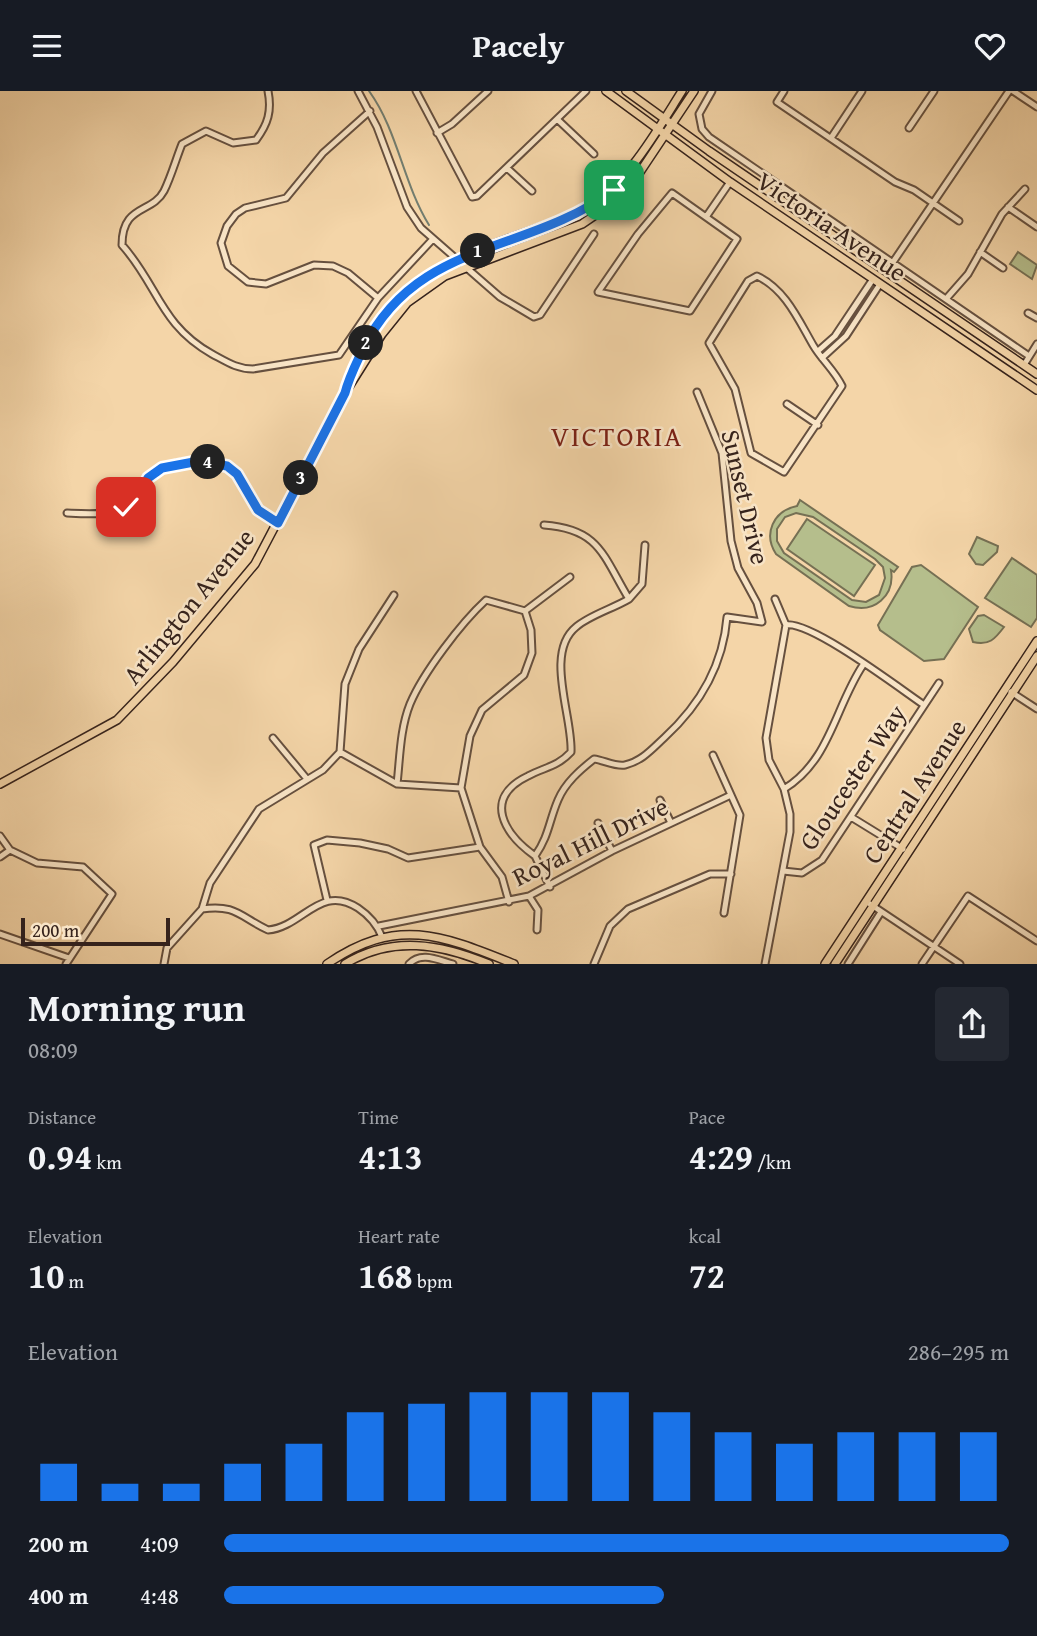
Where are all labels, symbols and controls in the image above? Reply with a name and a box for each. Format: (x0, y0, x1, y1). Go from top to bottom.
text: Pacely (473, 22, 564, 69)
icon: menu (28, 27, 66, 65)
icon: heart (971, 27, 1009, 65)
pin (584, 160, 644, 220)
street label: Victoria Avenue (749, 161, 915, 291)
icon: arrive (595, 171, 633, 209)
pin: 1 (461, 233, 496, 269)
text: 1 (473, 236, 482, 264)
pin: 2 (348, 325, 384, 361)
text: 2 (361, 328, 370, 356)
district label: VICTORIA (551, 415, 683, 456)
street label: Sunset Drive (712, 426, 780, 568)
pin: 4 (190, 445, 226, 479)
text: 4 (203, 447, 212, 475)
pin: 3 (284, 461, 318, 495)
text: 3 (296, 463, 305, 491)
pin (96, 477, 156, 537)
icon: check (107, 488, 145, 526)
street label: Arlington Avenue (113, 519, 263, 693)
street label: Gloucester Way (789, 696, 915, 858)
street label: Central Avenue (853, 711, 975, 871)
street label: Royal Hill Drive (505, 786, 675, 896)
scale bar (21, 915, 170, 947)
text: 200 m (32, 916, 79, 944)
text: Morning run (28, 979, 245, 1035)
button: share (935, 987, 1009, 1061)
text: 08:09 (28, 1033, 78, 1066)
text: Distance (28, 1103, 96, 1131)
text: Time (358, 1103, 399, 1131)
text: Pace (689, 1103, 725, 1131)
text: 0.94 (28, 1131, 92, 1182)
text: 4:13 (358, 1131, 423, 1182)
text: 4:29 (689, 1131, 753, 1182)
text: km (92, 1148, 122, 1176)
text: /km (753, 1148, 791, 1176)
text: Elevation (28, 1222, 102, 1250)
text: Heart rate (358, 1222, 440, 1250)
text: kcal (689, 1222, 721, 1250)
text: 10 (28, 1250, 64, 1301)
text: 168 (358, 1250, 413, 1301)
text: 72 (689, 1250, 725, 1301)
text: m (64, 1267, 84, 1295)
text: bpm (413, 1267, 453, 1295)
text: Elevation (28, 1335, 118, 1368)
text: 286–295 m (908, 1335, 1009, 1368)
text: 200 m (28, 1527, 89, 1560)
text: 4:09 (140, 1527, 179, 1560)
text: 400 m (28, 1579, 89, 1612)
text: 4:48 (140, 1579, 179, 1612)

